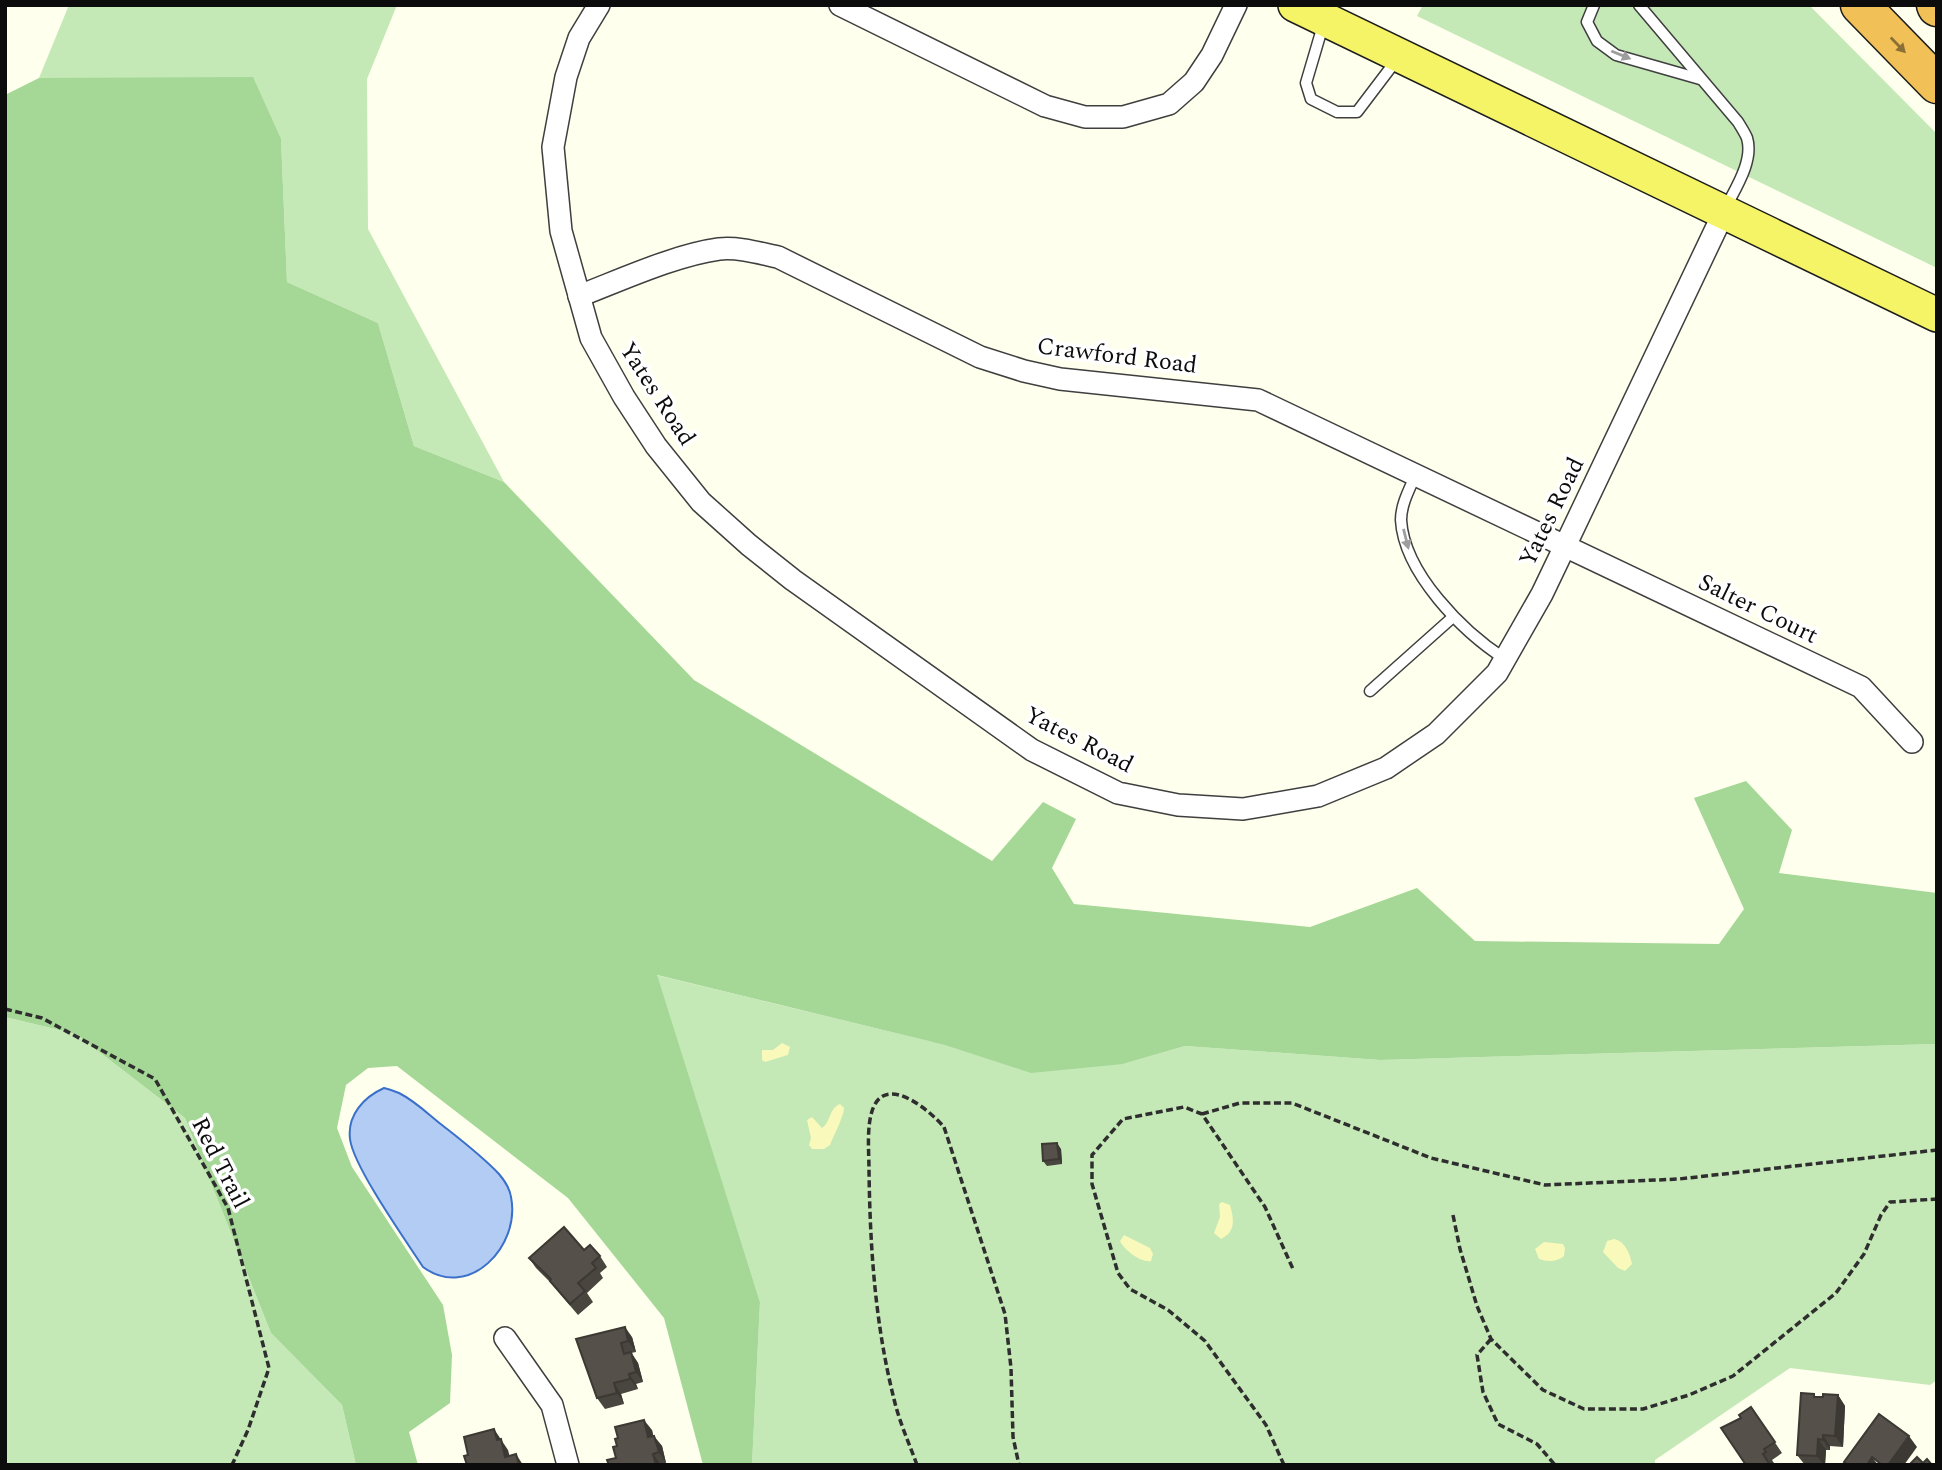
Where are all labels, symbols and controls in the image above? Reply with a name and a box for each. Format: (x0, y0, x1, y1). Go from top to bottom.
one-way arrow (1890, 36, 1907, 53)
one-way arrow (1611, 49, 1632, 60)
street label: Crawford Road (1035, 328, 1199, 384)
street label: Yates Road (610, 335, 704, 453)
street label: Yates Road (1510, 451, 1594, 573)
one-way arrow (1401, 528, 1412, 550)
street label: Salter Court (1692, 564, 1824, 654)
street label: Yates Road (1018, 697, 1140, 783)
street label: Red Trail (182, 1111, 258, 1215)

